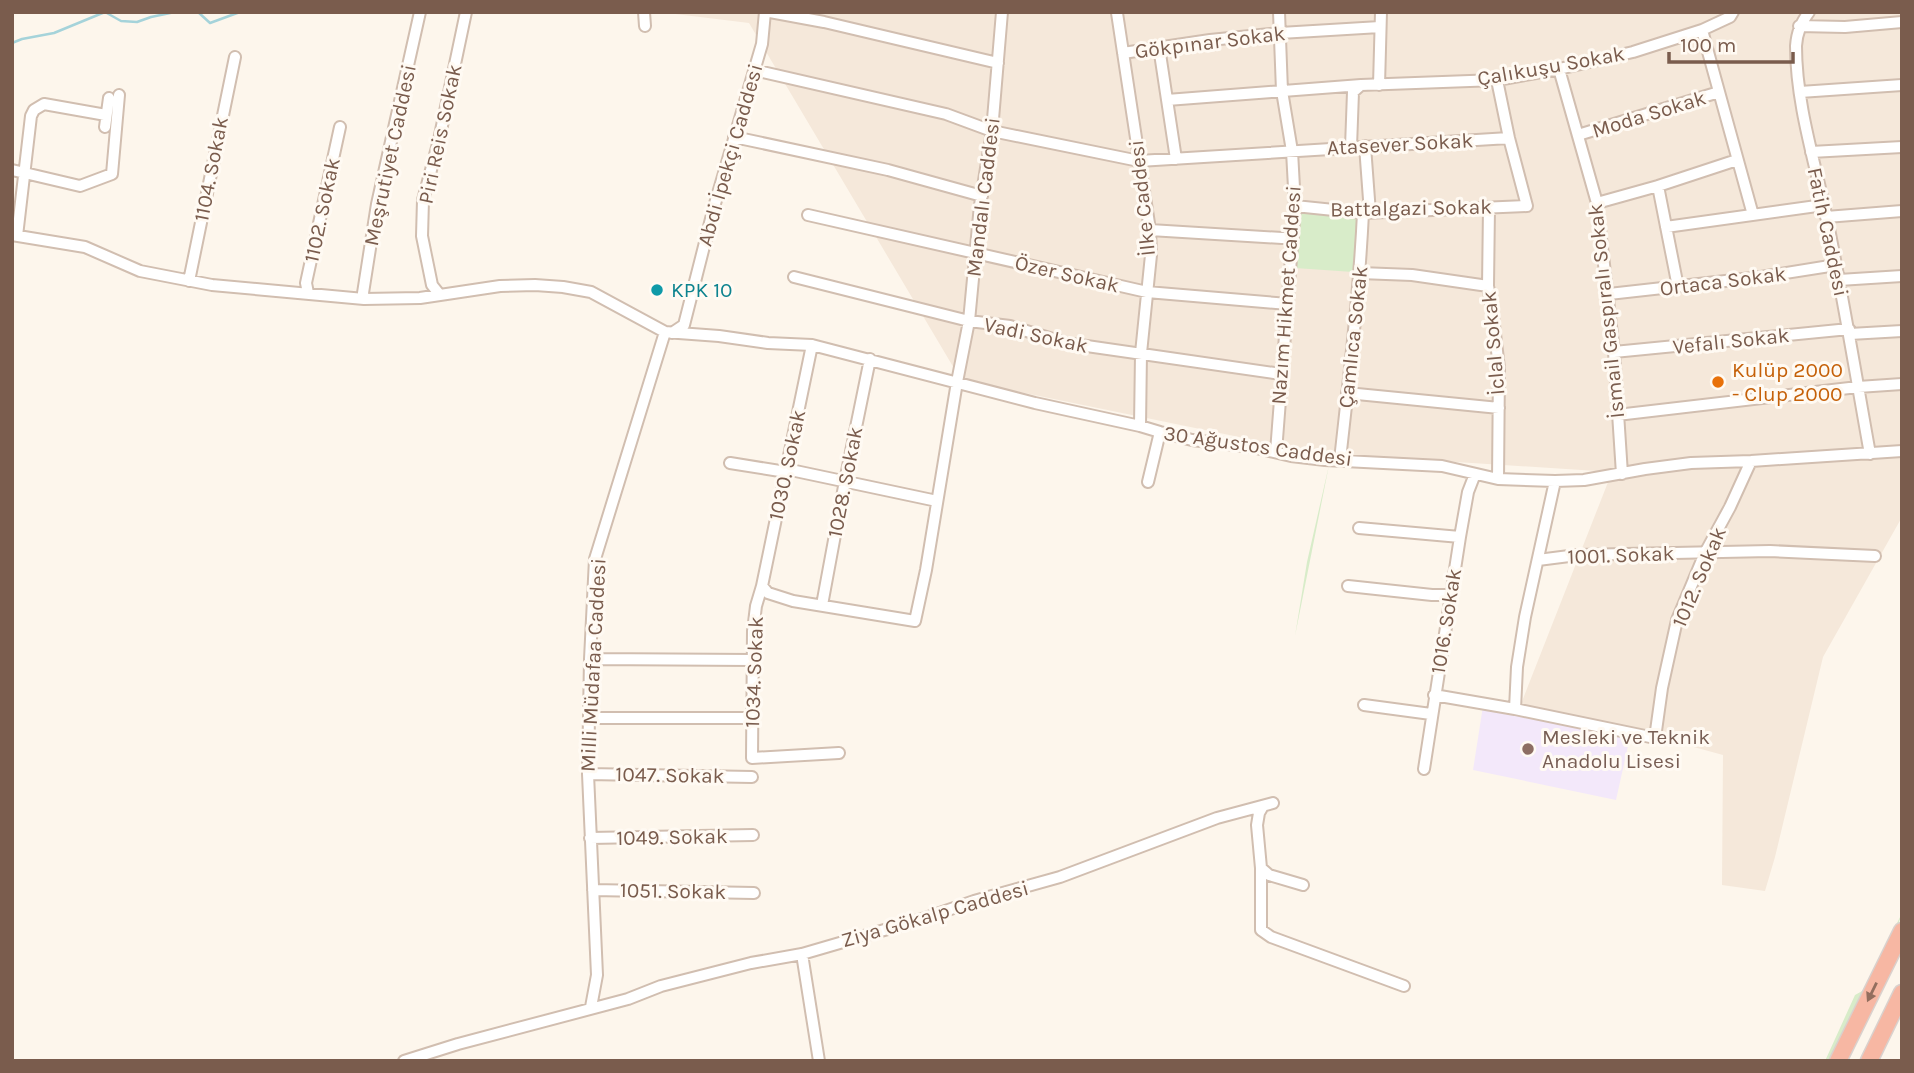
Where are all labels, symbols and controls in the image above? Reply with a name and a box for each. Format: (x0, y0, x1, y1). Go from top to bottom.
street label: Gökpınar Sokak (1133, 21, 1287, 63)
scale bar (1669, 21, 1793, 65)
text: 100 m (1680, 33, 1737, 57)
street label: Çalıkuşu Sokak (1475, 41, 1627, 91)
street label: Abdi İpekçi Caddesi (692, 61, 768, 249)
street label: Meşrutiyet Caddesi (359, 62, 421, 248)
street label: Piri Reis Sokak (413, 62, 467, 206)
street label: Moda Sokak (1589, 85, 1709, 143)
street label: 1104. Sokak (189, 114, 233, 223)
street label: Mandalı Caddesi (961, 116, 1005, 278)
street label: Atasever Sokak (1326, 128, 1474, 160)
street label: İlke Caddesi (1124, 139, 1160, 257)
street label: 1102. Sokak (299, 155, 345, 265)
street label: Fatih Caddesi (1803, 165, 1853, 299)
street label: Nazım Hikmet Caddesi (1266, 185, 1306, 405)
street label: Battalgazi Sokak (1330, 195, 1492, 221)
street label: İsmail Gaspıralı Sokak (1583, 202, 1629, 419)
street label: Özer Sokak (1013, 250, 1122, 298)
street label: Ortaca Sokak (1658, 261, 1788, 301)
street label: Çamlıca Sokak (1334, 264, 1372, 409)
place label: KPK 10 (671, 278, 733, 302)
marker: KPK 10 (649, 282, 665, 298)
street label: İclal Sokak (1476, 290, 1510, 396)
street label: Vadi Sokak (982, 312, 1090, 358)
street label: Vefalı Sokak (1671, 323, 1791, 359)
place label: Kulüp 2000 - Clup 2000 (1732, 358, 1843, 406)
marker: Kulüp 2000 - Clup 2000 (1710, 374, 1726, 390)
street label: 1030. Sokak (764, 407, 810, 522)
street label: 30 Ağustos Caddesi (1162, 421, 1354, 471)
street label: 1028. Sokak (822, 424, 868, 540)
street label: 1012. Sokak (1667, 523, 1731, 631)
street label: 1001. Sokak (1567, 541, 1675, 569)
street label: Milli Müdafaa Caddesi (575, 557, 611, 773)
street label: 1016. Sokak (1426, 566, 1466, 675)
street label: 1034. Sokak (740, 616, 768, 728)
place label: Mesleki ve Teknik Anadolu Lisesi (1542, 725, 1710, 773)
marker: Mesleki ve Teknik Anadolu Lisesi (1520, 741, 1536, 757)
street label: 1047. Sokak (615, 762, 725, 788)
street label: 1049. Sokak (616, 824, 728, 850)
street label: Ziya Gökalp Caddesi (838, 876, 1032, 952)
street label: 1051. Sokak (620, 878, 727, 904)
one-way arrow (1866, 982, 1877, 1002)

